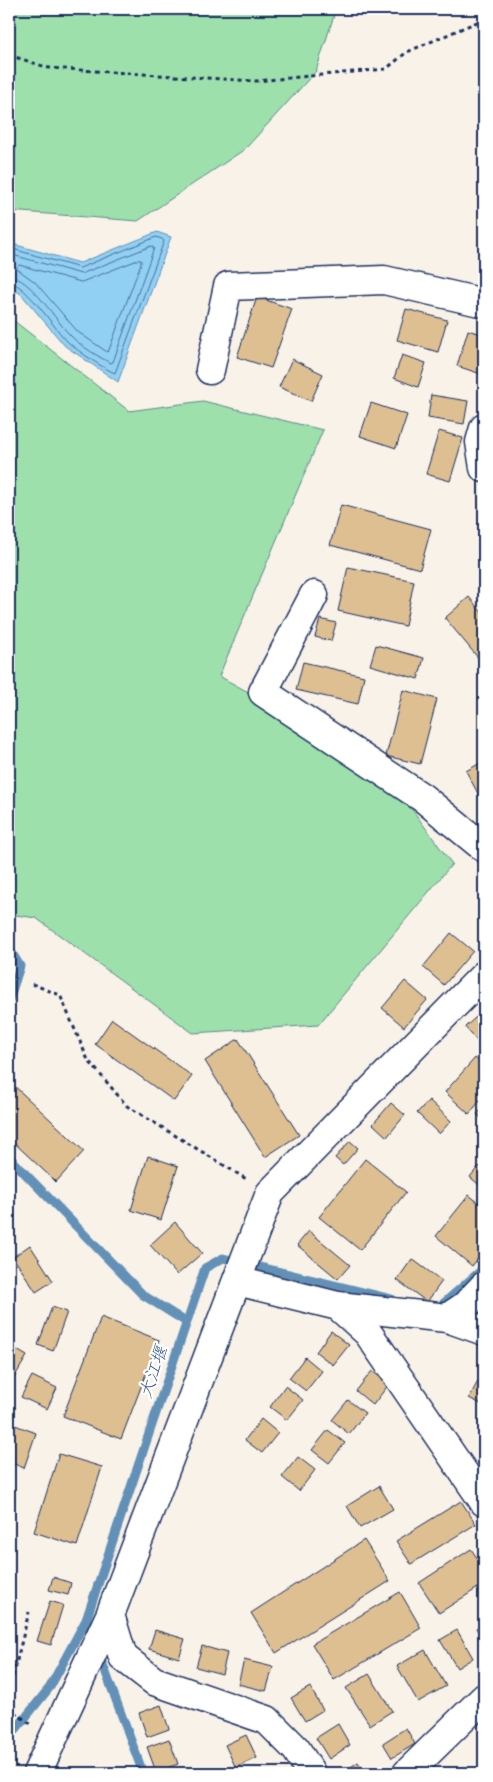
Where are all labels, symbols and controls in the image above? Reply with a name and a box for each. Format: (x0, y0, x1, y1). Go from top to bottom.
water label: 大江堰 (135, 1341, 173, 1401)

